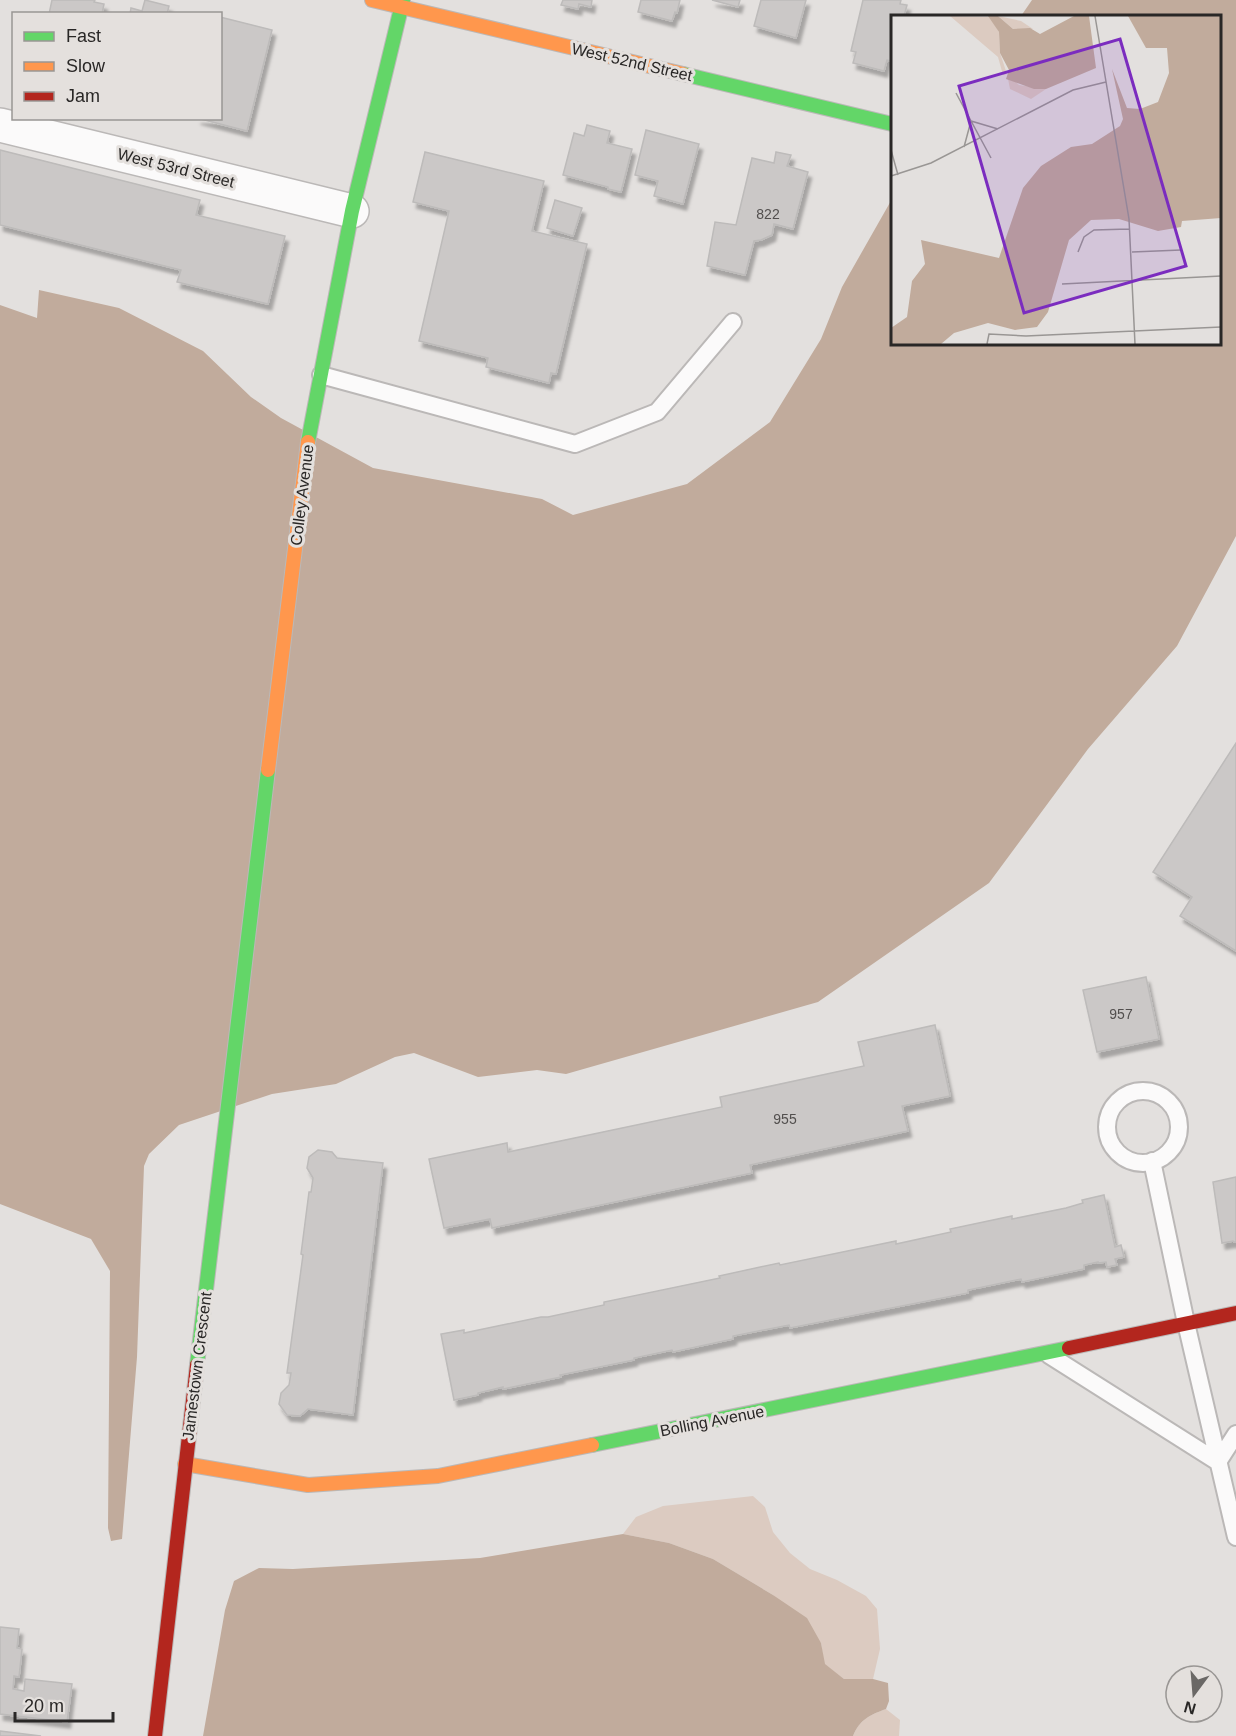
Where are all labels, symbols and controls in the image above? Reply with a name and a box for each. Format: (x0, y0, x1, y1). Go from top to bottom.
legend (12, 12, 222, 120)
inset map (891, 15, 1221, 345)
text: Fast (66, 26, 101, 46)
street label: West 52nd Street (570, 40, 695, 84)
text: Slow (66, 56, 106, 76)
text: Jam (66, 86, 100, 106)
street label: West 53rd Street (116, 145, 237, 191)
house number: 822 (756, 206, 780, 222)
street label: Colley Avenue (287, 443, 317, 547)
house number: 957 (1109, 1006, 1133, 1022)
house number: 955 (773, 1111, 797, 1127)
street label: Jamestown Crescent (179, 1290, 215, 1441)
street label: Bolling Avenue (659, 1403, 766, 1439)
north arrow (1164, 1664, 1224, 1724)
scale bar (15, 1685, 112, 1723)
text: 20 m (24, 1696, 64, 1716)
text: N (1182, 1698, 1198, 1718)

